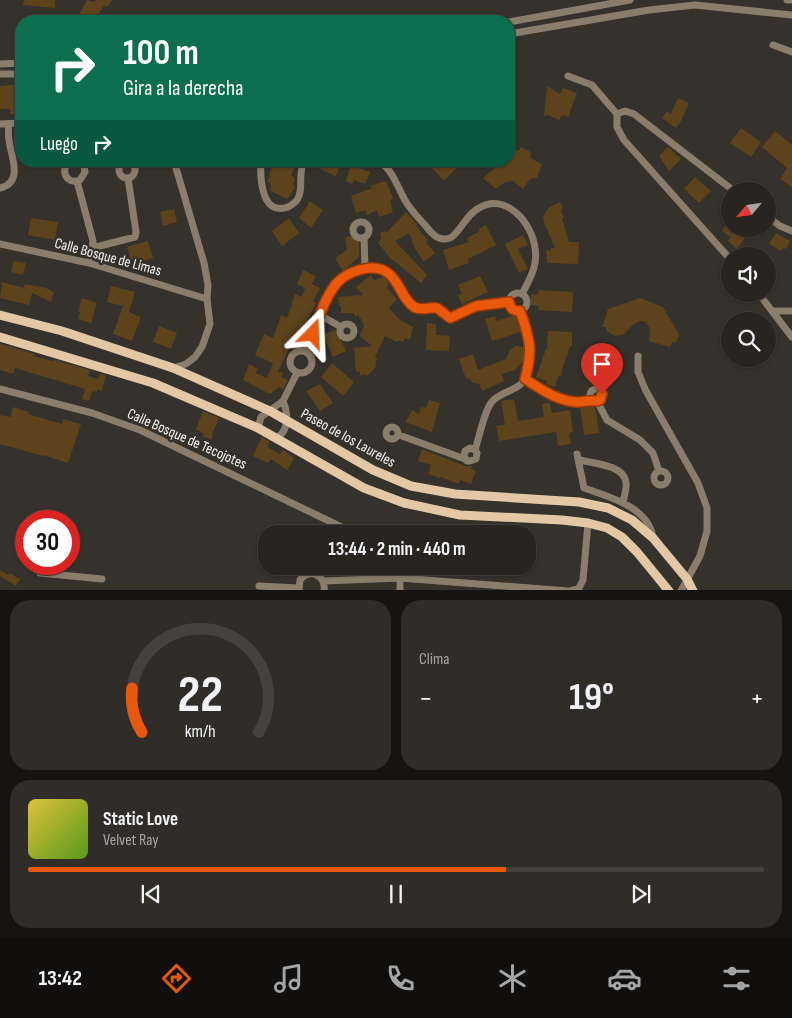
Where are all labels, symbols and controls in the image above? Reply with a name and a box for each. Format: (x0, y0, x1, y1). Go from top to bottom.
text: 100 m (123, 32, 199, 75)
icon: right (40, 35, 105, 100)
text: Gira a la derecha (123, 75, 244, 102)
icon: right (88, 130, 116, 158)
text: Luego (40, 133, 78, 156)
north arrow (721, 182, 776, 238)
map controls (721, 182, 776, 367)
street label: Calle Bosque de Limas (53, 234, 163, 280)
button: sound (721, 247, 776, 302)
position arrow (286, 307, 338, 359)
button: search (721, 312, 776, 367)
pin (581, 343, 623, 394)
icon: arrive (588, 350, 616, 378)
street label: Calle Bosque de Tecojotes (124, 404, 250, 474)
street label: Paseo de los Laureles (297, 404, 399, 472)
speed limit sign: 30 (15, 510, 80, 575)
text: 13:44 · 2 min · 440 m (328, 538, 466, 561)
text: Clima (419, 650, 449, 669)
text: 22 (178, 664, 223, 727)
text: 19° (569, 675, 614, 720)
text: − (419, 682, 433, 715)
text: + (750, 682, 764, 715)
text: km/h (185, 721, 216, 742)
text: Static Love (103, 808, 178, 831)
text: Velvet Ray (103, 831, 158, 850)
icon: previous (137, 880, 165, 908)
icon: pause (382, 880, 410, 908)
icon: next (627, 880, 655, 908)
icon: directions (159, 961, 194, 996)
icon: music (271, 961, 306, 996)
icon: phone (383, 961, 418, 996)
icon: climate (495, 961, 530, 996)
icon: car (607, 961, 642, 996)
icon: filters (719, 961, 754, 996)
text: 13:42 (38, 965, 82, 992)

